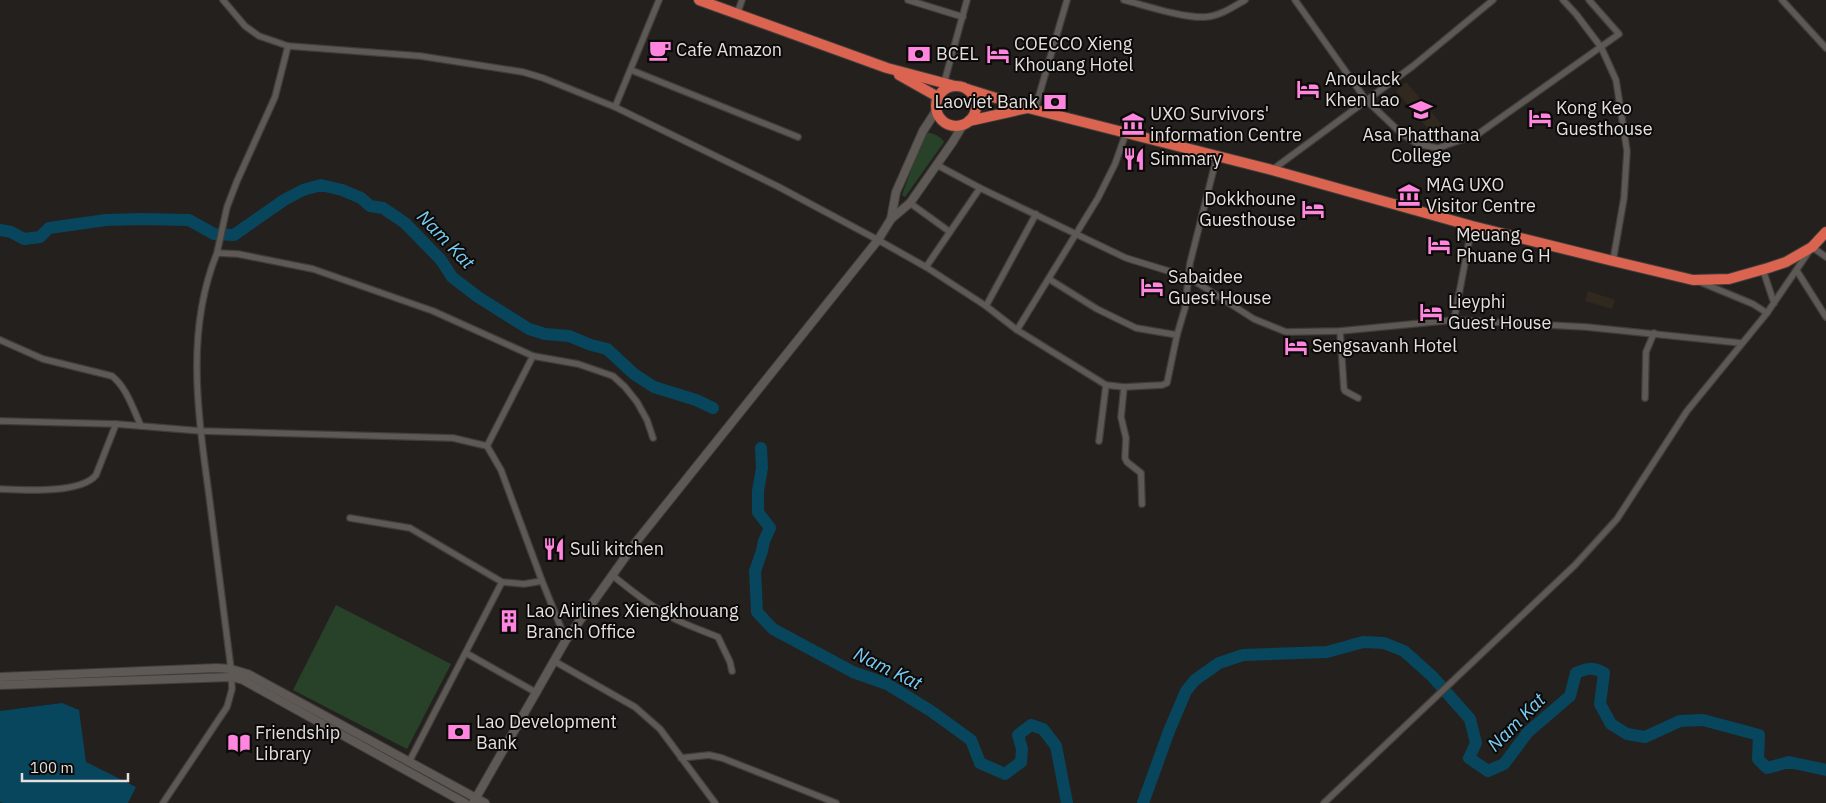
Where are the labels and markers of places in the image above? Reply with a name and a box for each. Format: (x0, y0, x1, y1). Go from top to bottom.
place label: COECCO Xieng Khouang Hotel (1014, 32, 1133, 76)
cafe icon: Cafe Amazon (647, 37, 673, 63)
place label: Cafe Amazon (676, 38, 782, 61)
bank icon: BCEL (906, 41, 932, 67)
hotel icon: COECCO Xieng Khouang Hotel (985, 41, 1011, 67)
place label: BCEL (936, 42, 978, 65)
place label: Anoulack Khen Lao (1325, 67, 1401, 111)
hotel icon: Anoulack Khen Lao (1295, 76, 1321, 102)
bank icon: Laoviet Bank (1042, 89, 1068, 115)
place label: Laoviet Bank (935, 90, 1039, 113)
place label: Kong Keo Guesthouse (1556, 96, 1653, 140)
school or university icon: Asa Phatthana College (1408, 97, 1434, 123)
place label: UXO Survivors' information Centre (1150, 102, 1302, 146)
hotel icon: Kong Keo Guesthouse (1527, 105, 1553, 131)
museum icon: UXO Survivors' information Centre (1120, 111, 1146, 137)
place label: Asa Phatthana College (1362, 123, 1480, 167)
restaurant icon: Simmary (1121, 146, 1147, 172)
place label: Simmary (1150, 147, 1222, 170)
place label: MAG UXO Visitor Centre (1426, 173, 1536, 217)
museum icon: MAG UXO Visitor Centre (1396, 182, 1422, 208)
place label: Dokkhoune Guesthouse (1199, 187, 1296, 231)
hotel icon: Dokkhoune Guesthouse (1300, 196, 1326, 222)
place label: Meuang Phuane G H (1456, 223, 1551, 267)
hotel icon: Meuang Phuane G H (1426, 232, 1452, 258)
place label: Sabaidee Guest House (1168, 265, 1272, 309)
hotel icon: Sabaidee Guest House (1139, 274, 1165, 300)
place label: Lieyphi Guest House (1448, 290, 1552, 334)
hotel icon: Lieyphi Guest House (1418, 299, 1444, 325)
hotel icon: Sengsavanh Hotel (1283, 333, 1309, 359)
place label: Sengsavanh Hotel (1312, 334, 1457, 357)
restaurant icon: Suli kitchen (541, 536, 567, 562)
place label: Suli kitchen (570, 537, 664, 560)
place label: Lao Airlines Xiengkhouang Branch Office (526, 599, 739, 643)
building icon: Lao Airlines Xiengkhouang Branch Office (496, 608, 522, 634)
place label: Lao Development Bank (476, 710, 617, 754)
bank icon: Lao Development Bank (446, 719, 472, 745)
place label: Friendship Library (255, 721, 340, 765)
library icon: Friendship Library (226, 730, 252, 756)

